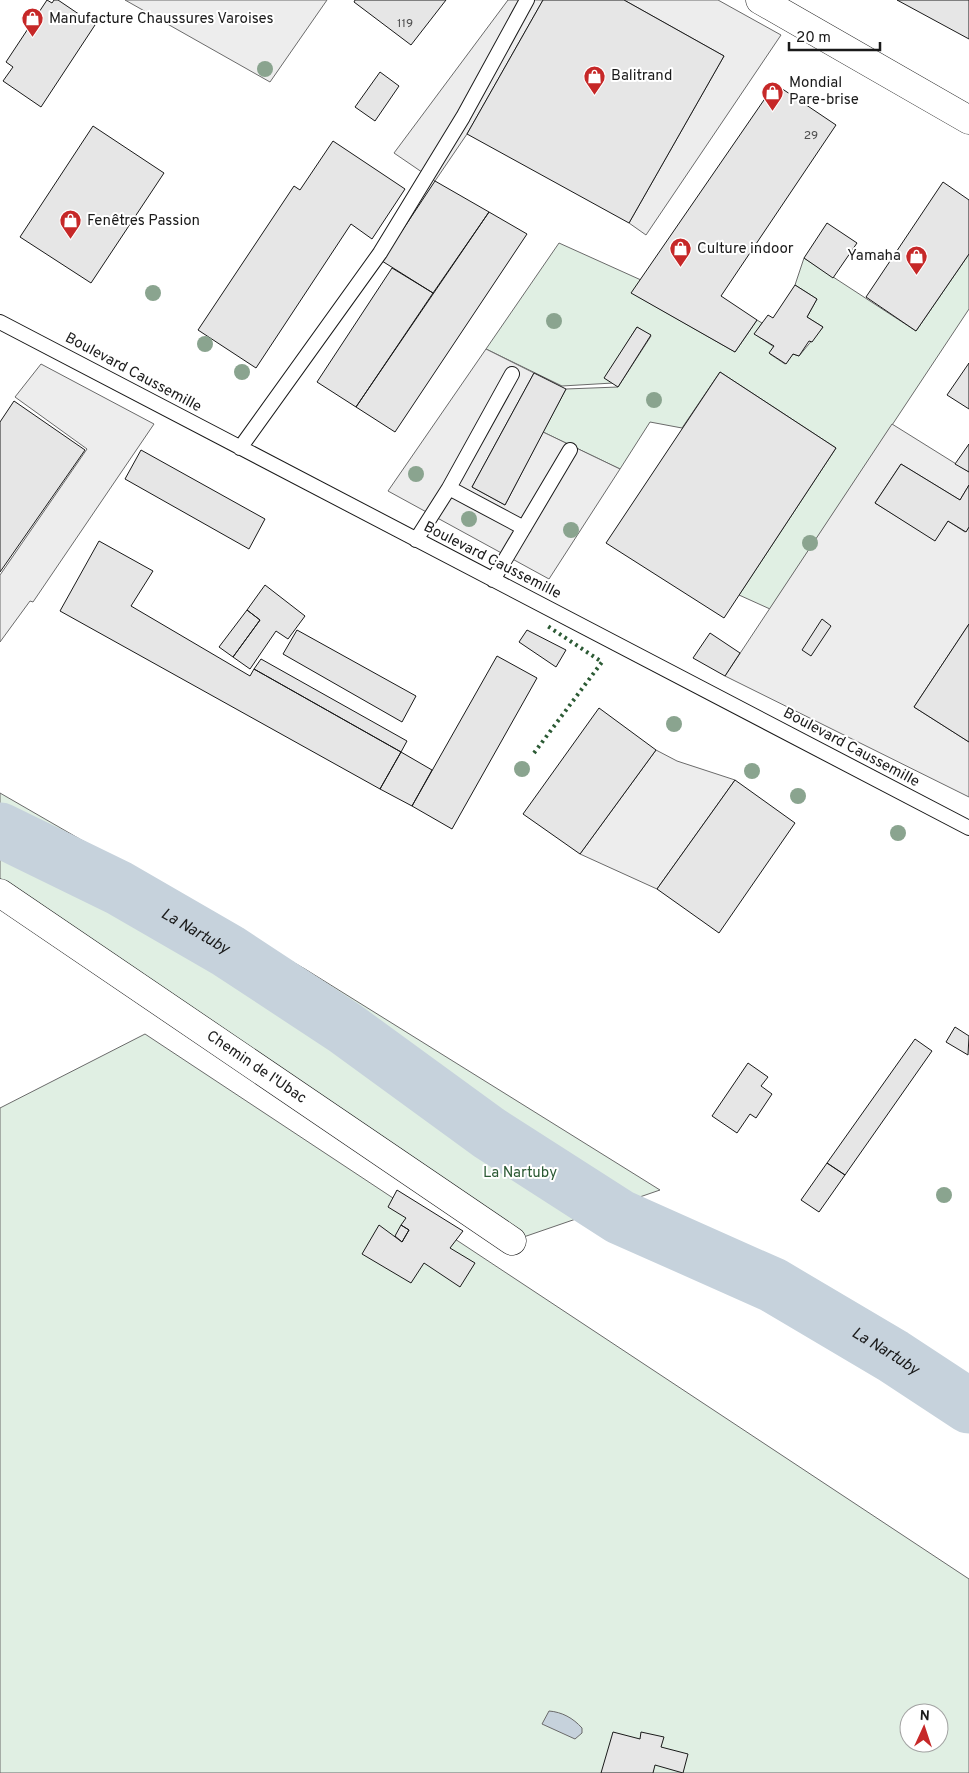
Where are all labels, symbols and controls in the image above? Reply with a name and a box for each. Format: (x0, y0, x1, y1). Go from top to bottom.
shop icon: Manufacture Chaussures Varoises (21, 7, 45, 38)
place label: Manufacture Chaussures Varoises (49, 10, 274, 29)
house number: 119 (397, 16, 413, 32)
scale bar (789, 20, 880, 52)
text: 20 m (796, 29, 831, 48)
shop icon: Balitrand (583, 64, 607, 95)
place label: Balitrand (611, 67, 672, 86)
place label: Mondial Pare-brise (789, 74, 859, 110)
shop icon: Mondial Pare-brise (761, 80, 785, 111)
house number: 29 (804, 128, 818, 144)
shop icon: Fenêtres Passion (59, 209, 83, 240)
place label: Fenêtres Passion (87, 212, 200, 231)
shop icon: Culture indoor (669, 237, 693, 268)
place label: Culture indoor (697, 240, 794, 259)
shop icon: Yamaha (905, 244, 929, 275)
place label: Yamaha (847, 247, 901, 266)
street label: Boulevard Caussemille (61, 329, 205, 417)
street label: Boulevard Caussemille (420, 518, 564, 604)
street label: Boulevard Caussemille (779, 704, 923, 792)
water label: La Nartuby (157, 904, 234, 960)
street label: Chemin de l'Ubac (203, 1027, 310, 1108)
park label: La Nartuby (483, 1164, 557, 1183)
water label: La Nartuby (848, 1324, 924, 1381)
north arrow (899, 1703, 949, 1753)
text: N (919, 1708, 930, 1725)

